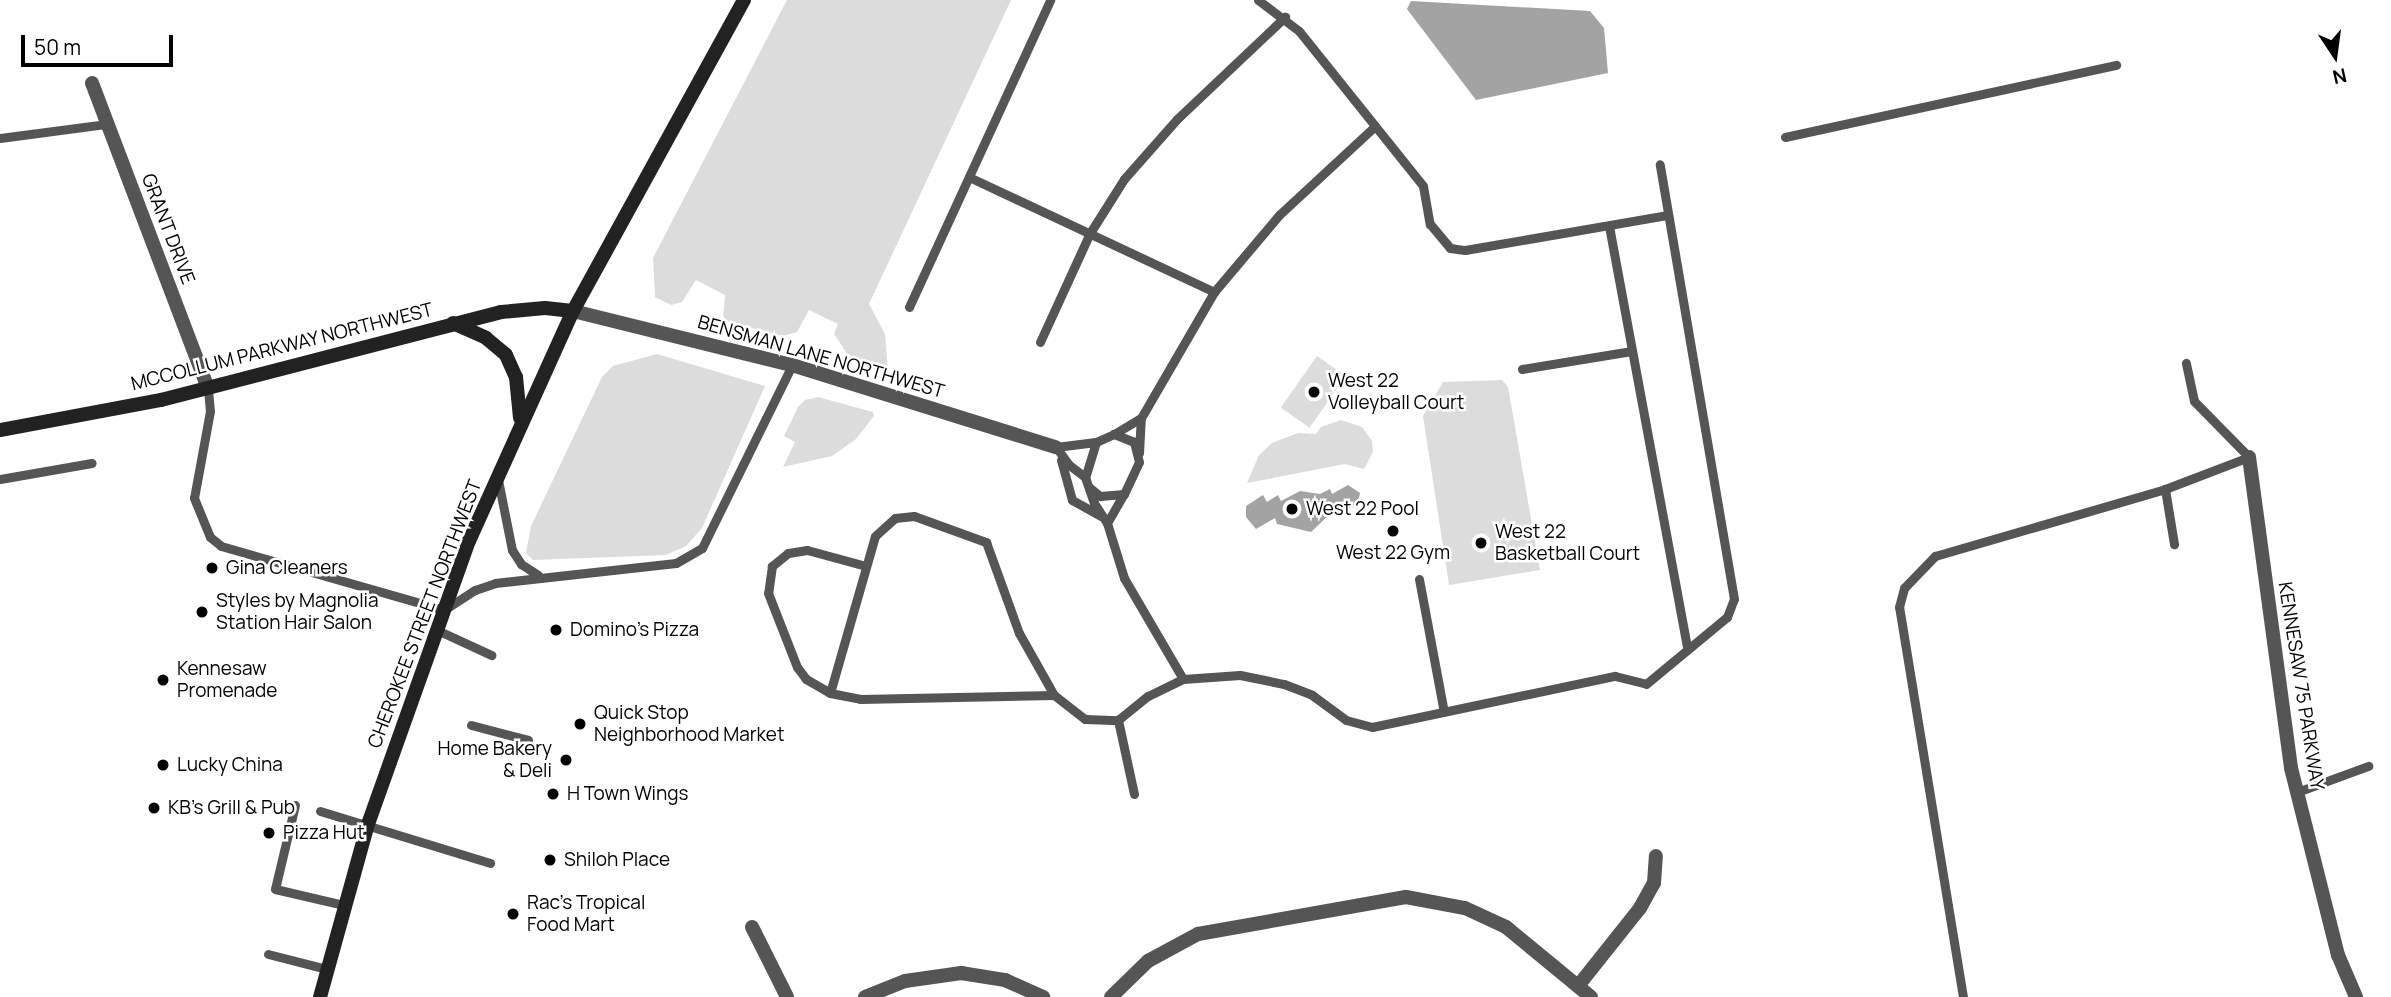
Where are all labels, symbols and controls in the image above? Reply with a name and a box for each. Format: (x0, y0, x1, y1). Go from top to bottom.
scale bar (24, 21, 177, 65)
north arrow (2300, 21, 2370, 91)
text: 50 m (34, 33, 81, 61)
text: N (2330, 62, 2349, 91)
street label: GRANT DRIVE (136, 170, 200, 288)
street label: MCCOLLUM PARKWAY NORTHWEST (128, 298, 436, 396)
street label: BENSMAN LANE NORTHWEST (695, 311, 947, 403)
place label: West 22 Volleyball Court (1328, 370, 1464, 414)
marker: West 22 Volleyball Court (1306, 384, 1322, 400)
street label: CHEROKEE STREET NORTHWEST (363, 476, 487, 752)
place label: West 22 Pool (1306, 498, 1419, 520)
marker: West 22 Pool (1284, 501, 1300, 517)
place label: West 22 Basketball Court (1495, 521, 1640, 565)
marker: West 22 Gym (1385, 523, 1401, 539)
marker: West 22 Basketball Court (1473, 535, 1489, 551)
place label: West 22 Gym (1336, 542, 1450, 564)
place label: Gina Cleaners (226, 557, 348, 579)
marker: Gina Cleaners (204, 560, 220, 576)
street label: KENNESAW 75 PARKWAY (2273, 580, 2329, 792)
place label: Styles by Magnolia Station Hair Salon (216, 590, 379, 634)
marker: Styles by Magnolia Station Hair Salon (194, 604, 210, 620)
place label: Domino's Pizza (570, 619, 699, 641)
marker: Domino's Pizza (548, 622, 564, 638)
place label: Kennesaw Promenade (177, 658, 277, 702)
marker: Kennesaw Promenade (155, 672, 171, 688)
place label: Quick Stop Neighborhood Market (594, 702, 785, 746)
marker: Quick Stop Neighborhood Market (572, 716, 588, 732)
place label: Home Bakery & Deli (438, 738, 552, 782)
marker: Home Bakery & Deli (558, 752, 574, 768)
place label: Lucky China (177, 754, 283, 776)
marker: Lucky China (155, 757, 171, 773)
place label: H Town Wings (567, 783, 688, 805)
marker: H Town Wings (545, 786, 561, 802)
place label: KB's Grill & Pub (168, 797, 295, 819)
marker: KB's Grill & Pub (146, 800, 162, 816)
place label: Pizza Hut (283, 822, 365, 844)
marker: Pizza Hut (261, 825, 277, 841)
place label: Shiloh Place (564, 849, 670, 871)
marker: Shiloh Place (542, 852, 558, 868)
place label: Rac's Tropical Food Mart (527, 892, 645, 936)
marker: Rac's Tropical Food Mart (505, 906, 521, 922)

